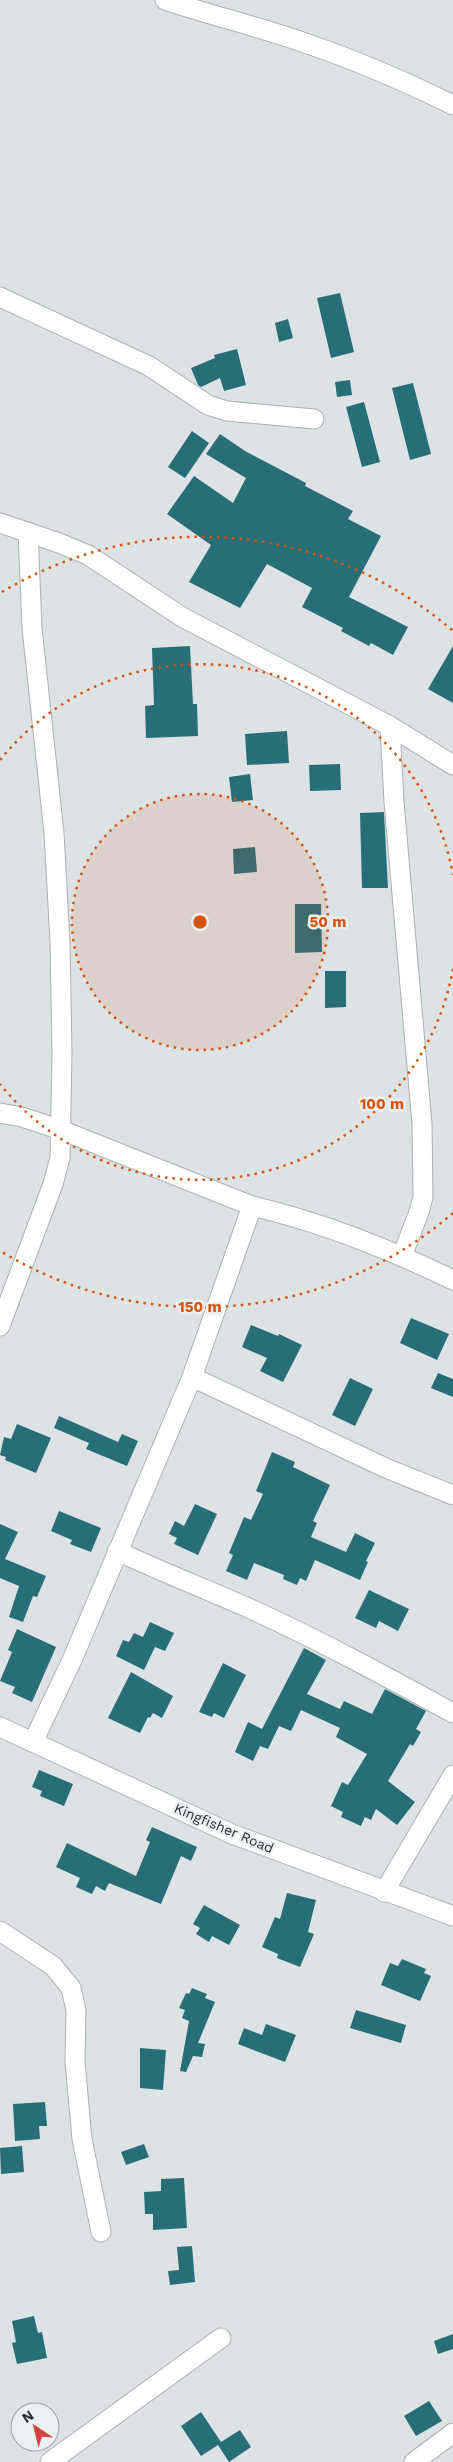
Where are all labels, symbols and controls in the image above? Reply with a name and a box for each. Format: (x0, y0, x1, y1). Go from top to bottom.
centre of rings (191, 913, 209, 931)
text: 50 m (310, 913, 346, 931)
text: 100 m (360, 1095, 404, 1113)
text: 150 m (178, 1298, 222, 1316)
street label: Kingfisher Road (172, 1800, 276, 1856)
north arrow (10, 2402, 60, 2452)
text: N (19, 2407, 36, 2426)

